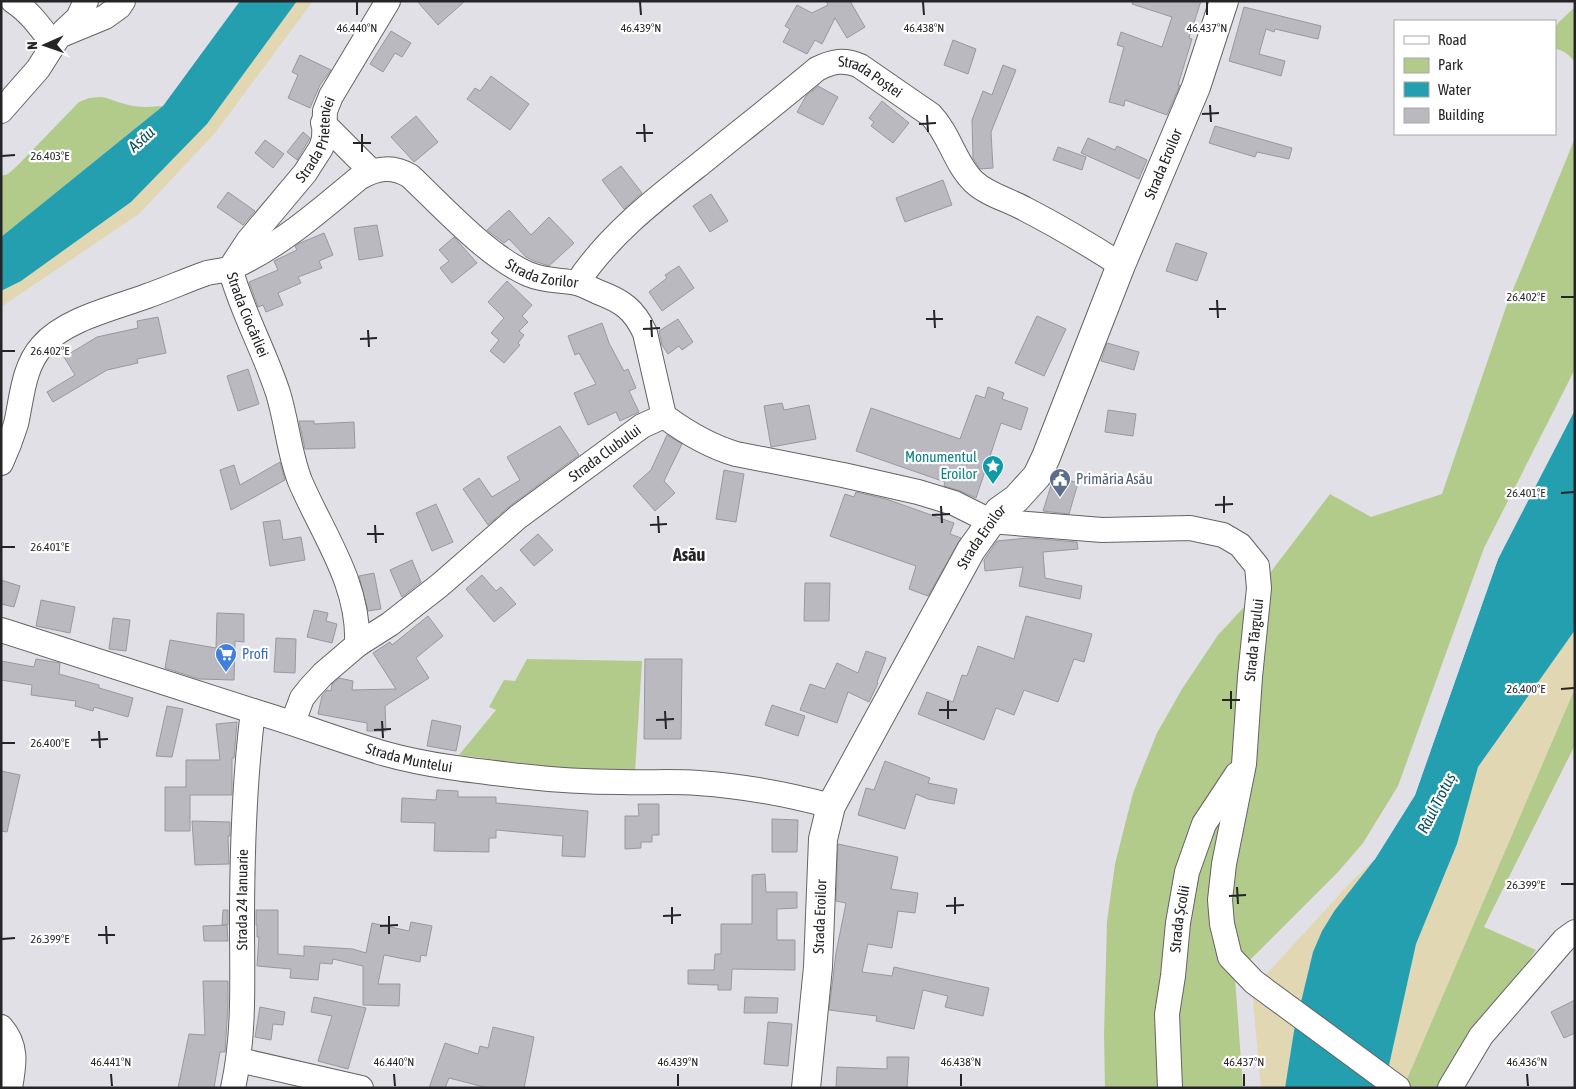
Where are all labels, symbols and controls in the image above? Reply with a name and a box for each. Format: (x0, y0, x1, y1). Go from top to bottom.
north arrow (20, 20, 70, 70)
legend (1394, 20, 1556, 135)
text: 46.440°N (337, 21, 377, 35)
text: 46.439°N (621, 21, 661, 35)
text: 46.438°N (904, 21, 944, 35)
text: 46.437°N (1187, 21, 1227, 35)
text: Road (1438, 31, 1467, 48)
text: N (24, 41, 40, 50)
street label: Strada Poștei (838, 53, 906, 101)
text: Park (1438, 56, 1463, 73)
text: Water (1438, 81, 1471, 98)
street label: Strada Prieteniei (292, 94, 338, 186)
text: Building (1438, 106, 1484, 123)
water label: Asău (124, 123, 158, 156)
street label: Strada Eroilor (1141, 126, 1186, 202)
text: 26.403°E (31, 149, 69, 163)
street label: Strada Zorilor (503, 255, 580, 291)
street label: Strada Ciocârliei (224, 270, 272, 360)
text: 26.402°E (1507, 290, 1545, 304)
text: 26.402°E (31, 344, 69, 358)
street label: Strada Clubului (565, 421, 644, 485)
place label: Monumentul Eroilor (905, 448, 978, 482)
place icon: Monumentul Eroilor (981, 454, 1005, 485)
public building icon: Primăria Asău (1048, 467, 1072, 498)
place label: Primăria Asău (1076, 470, 1153, 487)
text: 26.401°E (1507, 486, 1545, 500)
street label: Strada Eroilor (953, 500, 1009, 572)
text: 26.401°E (31, 540, 69, 554)
district label: Asău (672, 544, 705, 565)
street label: Strada Târgului (1241, 598, 1266, 682)
supermarket icon: Profi (214, 642, 238, 673)
place label: Profi (242, 645, 268, 662)
text: 26.400°E (1507, 682, 1545, 696)
text: 26.400°E (31, 736, 69, 750)
street label: Strada Muntelui (364, 739, 454, 775)
water label: Râul Trotuș (1413, 769, 1460, 837)
street label: Strada 24 Ianuarie (233, 849, 251, 950)
street label: Strada Eroilor (810, 878, 829, 954)
text: 26.399°E (1507, 878, 1545, 892)
street label: Strada Școlii (1166, 884, 1193, 953)
text: 26.399°E (31, 932, 69, 946)
text: 46.441°N (91, 1055, 131, 1069)
text: 46.440°N (374, 1055, 414, 1069)
text: 46.439°N (658, 1055, 698, 1069)
text: 46.438°N (941, 1055, 981, 1069)
text: 46.437°N (1224, 1055, 1264, 1069)
text: 46.436°N (1507, 1055, 1547, 1069)

